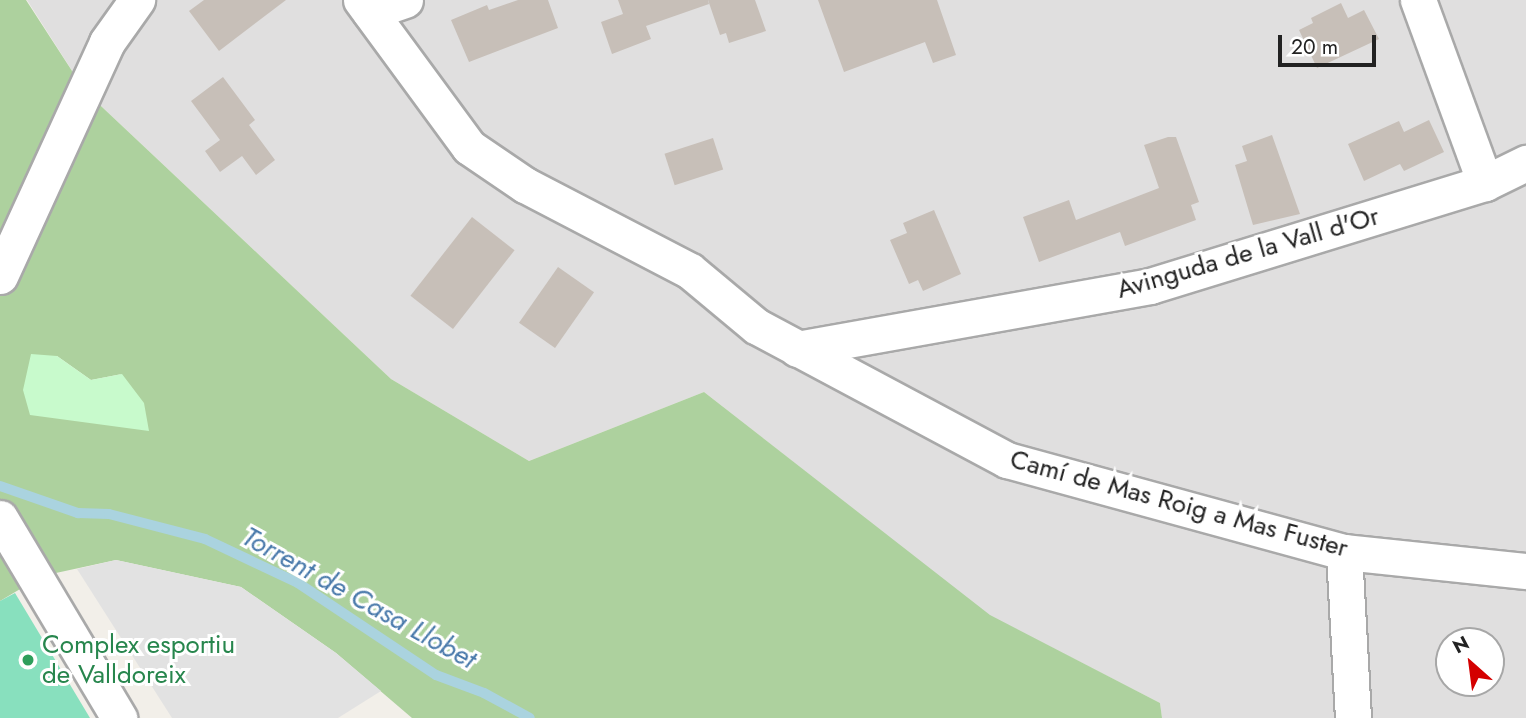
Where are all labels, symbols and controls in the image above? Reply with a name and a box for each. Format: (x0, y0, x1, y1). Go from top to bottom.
scale bar (1281, 21, 1379, 65)
text: 20 m (1291, 32, 1338, 62)
street label: Avinguda de la Vall d'Or (1113, 201, 1383, 305)
street label: Camí de Mas Roig a Mas Fuster (1007, 444, 1351, 564)
water label: Torrent de Casa Llobet (236, 520, 482, 676)
north arrow (1435, 627, 1505, 697)
place label: Complex esportiu de Valldoreix (42, 629, 235, 690)
text: N (1448, 629, 1474, 660)
marker: Complex esportiu de Valldoreix (20, 652, 36, 668)

